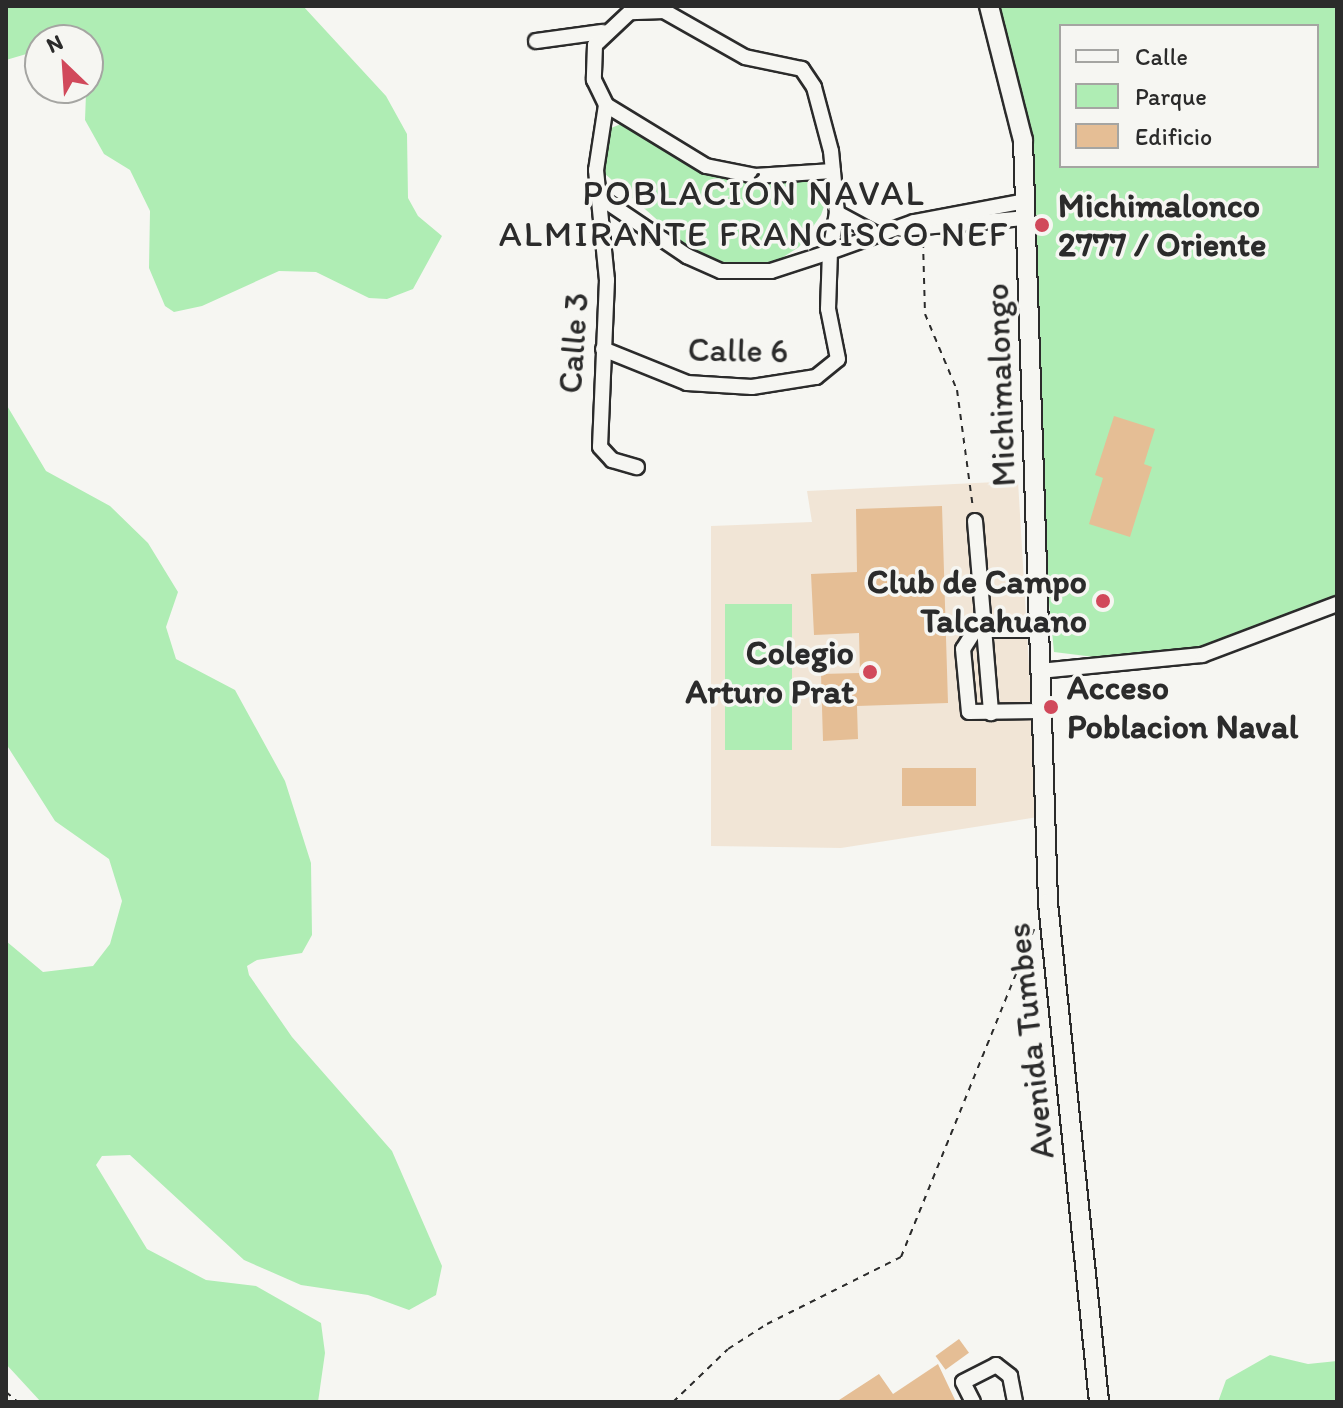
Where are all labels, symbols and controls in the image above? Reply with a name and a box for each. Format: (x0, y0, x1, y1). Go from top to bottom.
north arrow (24, 24, 104, 104)
legend (1059, 24, 1319, 168)
text: N (42, 28, 67, 59)
text: Calle (1135, 42, 1188, 71)
text: Parque (1135, 82, 1207, 111)
text: Edificio (1135, 122, 1212, 151)
district label: POBLACIÓN NAVAL ALMIRANTE FRANCISCO NEF (502, 170, 1006, 255)
place label: Michimalonco 2777 / Oriente (1058, 185, 1266, 264)
marker: Michimalonco 2777 / Oriente (1033, 216, 1051, 234)
street label: Michimalongo (976, 283, 1024, 487)
street label: Calle 3 (549, 291, 597, 395)
street label: Calle 6 (687, 329, 789, 371)
place label: Club de Campo Talcahuano (867, 561, 1087, 640)
marker: Club de Campo Talcahuano (1094, 592, 1112, 610)
place label: Colegio Arturo Prat (685, 632, 854, 712)
marker: Colegio Arturo Prat (861, 663, 879, 681)
place label: Acceso Poblacion Naval (1067, 667, 1298, 746)
marker: Acceso Poblacion Naval (1042, 698, 1060, 716)
street label: Avenida Tumbes (997, 921, 1063, 1161)

